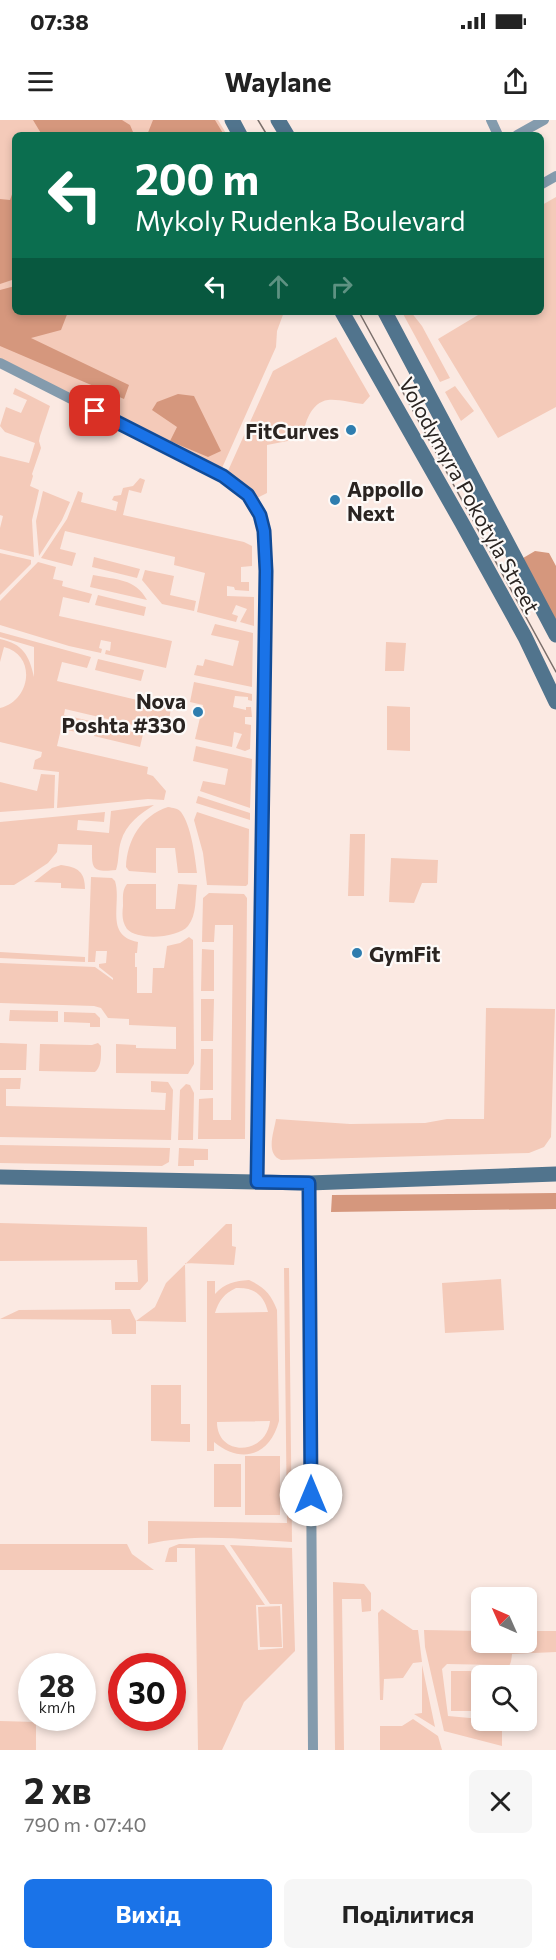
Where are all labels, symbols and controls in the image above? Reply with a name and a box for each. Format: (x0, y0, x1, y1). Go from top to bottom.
text: 07:38 (30, 8, 89, 35)
icon: menu (24, 65, 57, 98)
text: Waylane (225, 65, 331, 98)
icon: share (499, 65, 532, 98)
text: 200 m (135, 152, 259, 204)
icon: left (36, 156, 114, 234)
text: Mykoly Rudenka Boulevard (135, 204, 465, 237)
icon: left (199, 270, 232, 303)
icon: ahead (262, 270, 295, 303)
icon: right (325, 270, 358, 303)
street label: Volodymyra Pokotyla Street (395, 372, 545, 618)
pin (69, 385, 120, 436)
icon: arrive (78, 394, 111, 427)
place label: FitCurves (245, 418, 339, 443)
marker: FitCurves (344, 423, 358, 437)
place label: Appollo Next (347, 476, 424, 525)
marker: Appollo Next (328, 493, 342, 507)
place label: Nova Poshta #330 (62, 688, 186, 737)
marker: Nova Poshta #330 (191, 705, 205, 719)
place label: GymFit (369, 941, 441, 966)
marker: GymFit (350, 946, 364, 960)
position arrow (279, 1463, 343, 1527)
north arrow (471, 1587, 537, 1653)
map controls (471, 1587, 537, 1731)
speed limit sign: 30 (108, 1653, 186, 1731)
button: search (471, 1665, 537, 1731)
text: 28 (39, 1666, 75, 1703)
text: km/h (39, 1698, 75, 1716)
text: 2 хв (24, 1767, 91, 1811)
button: close (469, 1770, 532, 1833)
text: 790 m · 07:40 (24, 1812, 147, 1836)
button: Вихід (24, 1879, 272, 1948)
button: Поділитися (284, 1879, 532, 1948)

